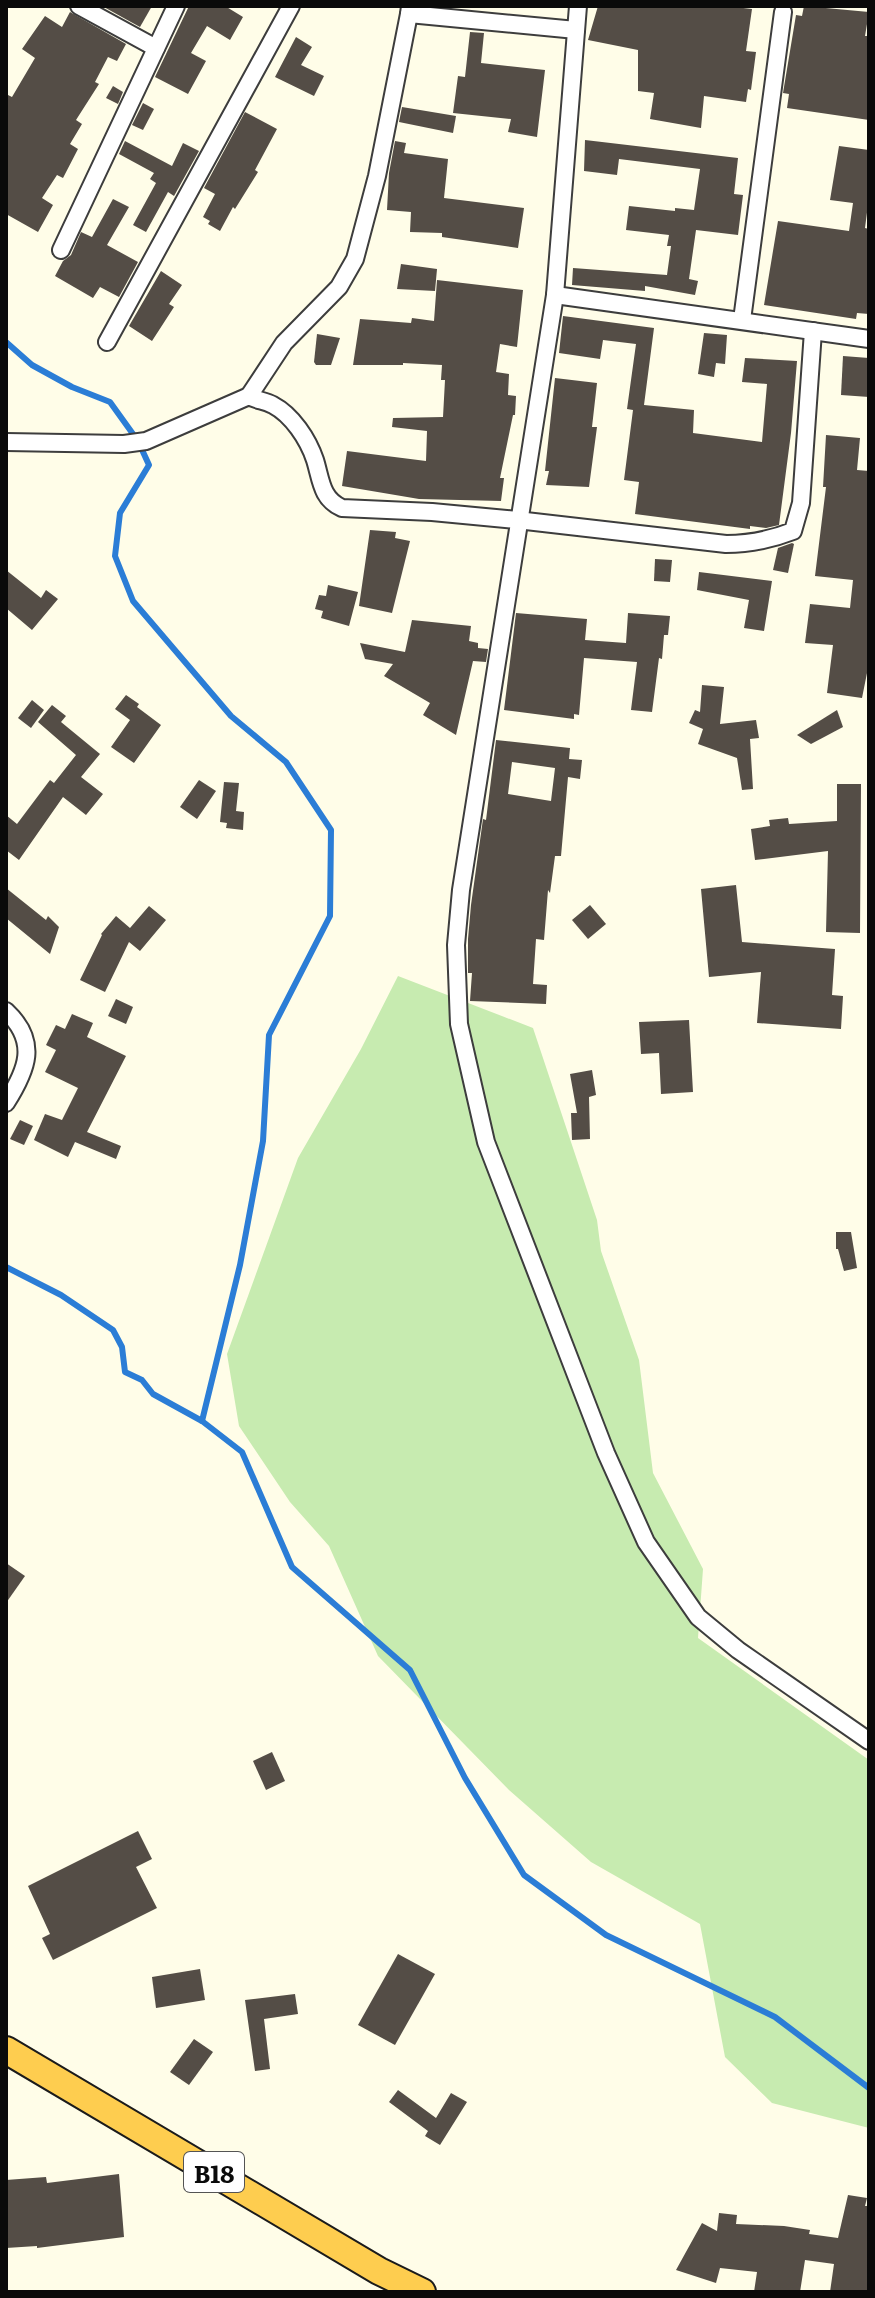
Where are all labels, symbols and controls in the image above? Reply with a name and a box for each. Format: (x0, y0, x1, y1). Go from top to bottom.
road number: B18 (184, 2152, 244, 2192)

